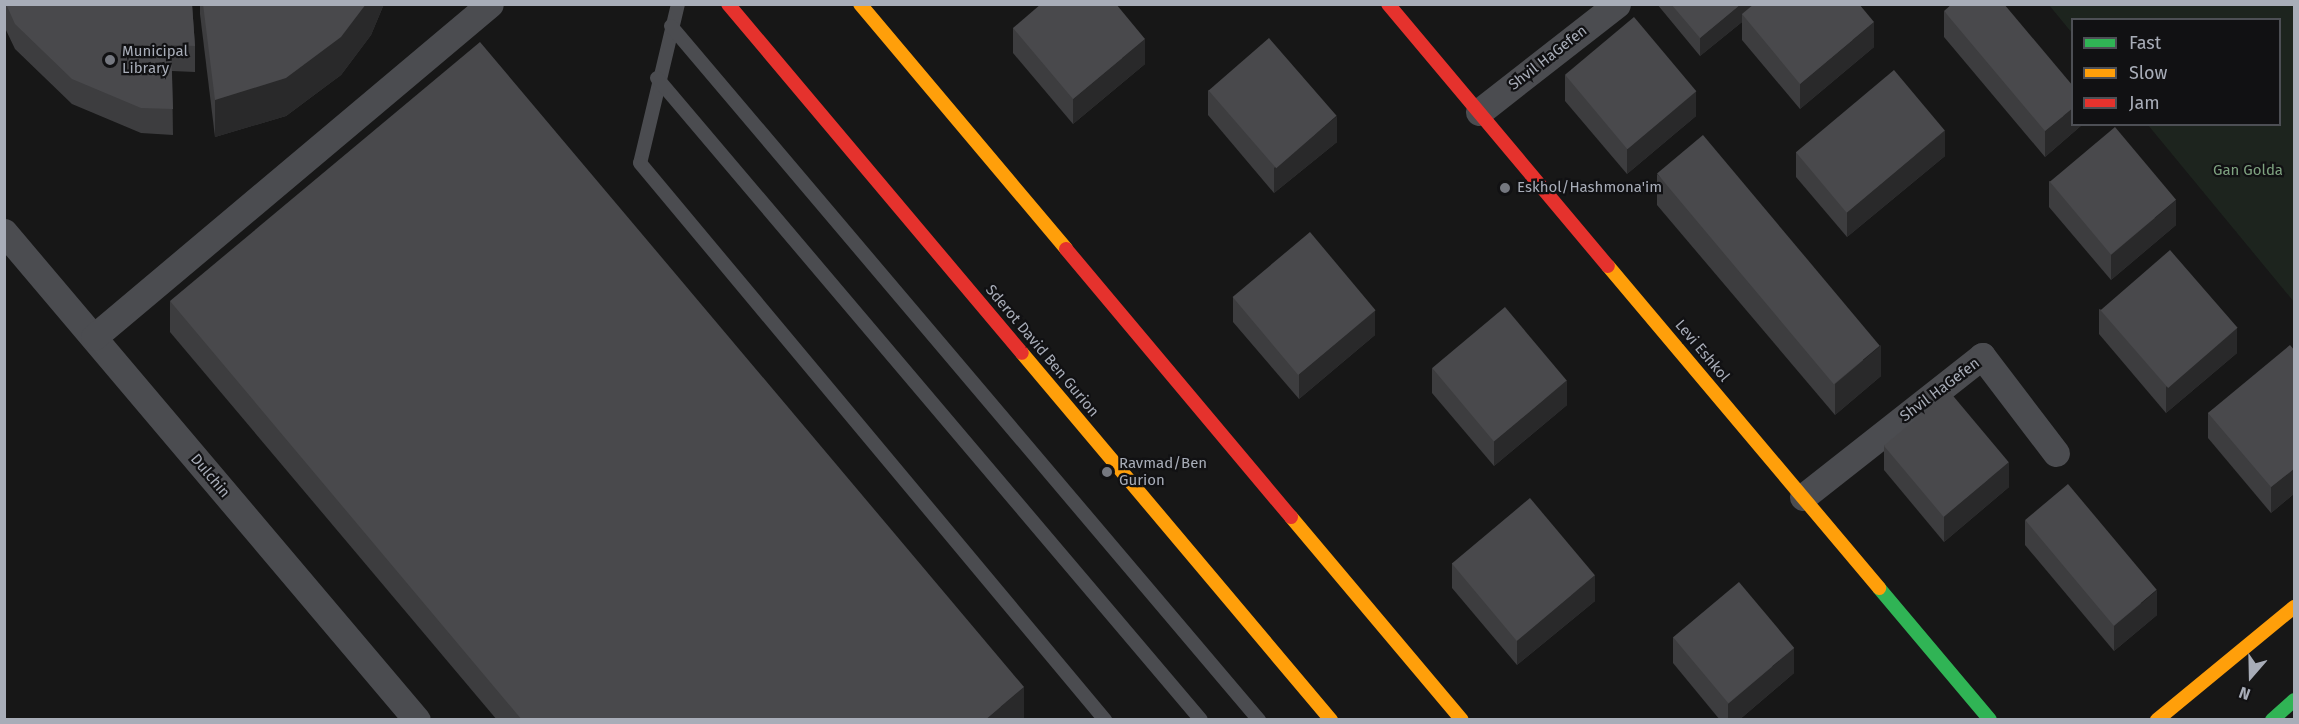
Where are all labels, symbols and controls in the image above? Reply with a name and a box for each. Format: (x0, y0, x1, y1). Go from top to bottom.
legend (2071, 18, 2281, 126)
street label: Shvil HaGefen (1505, 22, 1591, 94)
text: Fast (2129, 32, 2161, 54)
place label: Municipal Library (122, 42, 188, 77)
marker: Municipal Library (103, 53, 117, 67)
text: Slow (2129, 62, 2167, 84)
text: Jam (2129, 92, 2160, 114)
park label: Gan Golda (2213, 162, 2283, 180)
place label: Eskhol/Hashmona'im (1517, 179, 1662, 197)
marker: Eskhol/Hashmona'im (1498, 181, 1512, 195)
street label: Sderot David Ben Gurion (982, 281, 1102, 421)
street label: Levi Eshkol (1671, 316, 1733, 386)
street label: Shvil HaGefen (1897, 354, 1983, 426)
street label: Dulchin (186, 450, 234, 502)
place label: Ravmad/Ben Gurion (1119, 454, 1207, 489)
marker: Ravmad/Ben Gurion (1100, 465, 1114, 479)
north arrow (2221, 646, 2281, 706)
text: N (2236, 683, 2253, 704)

